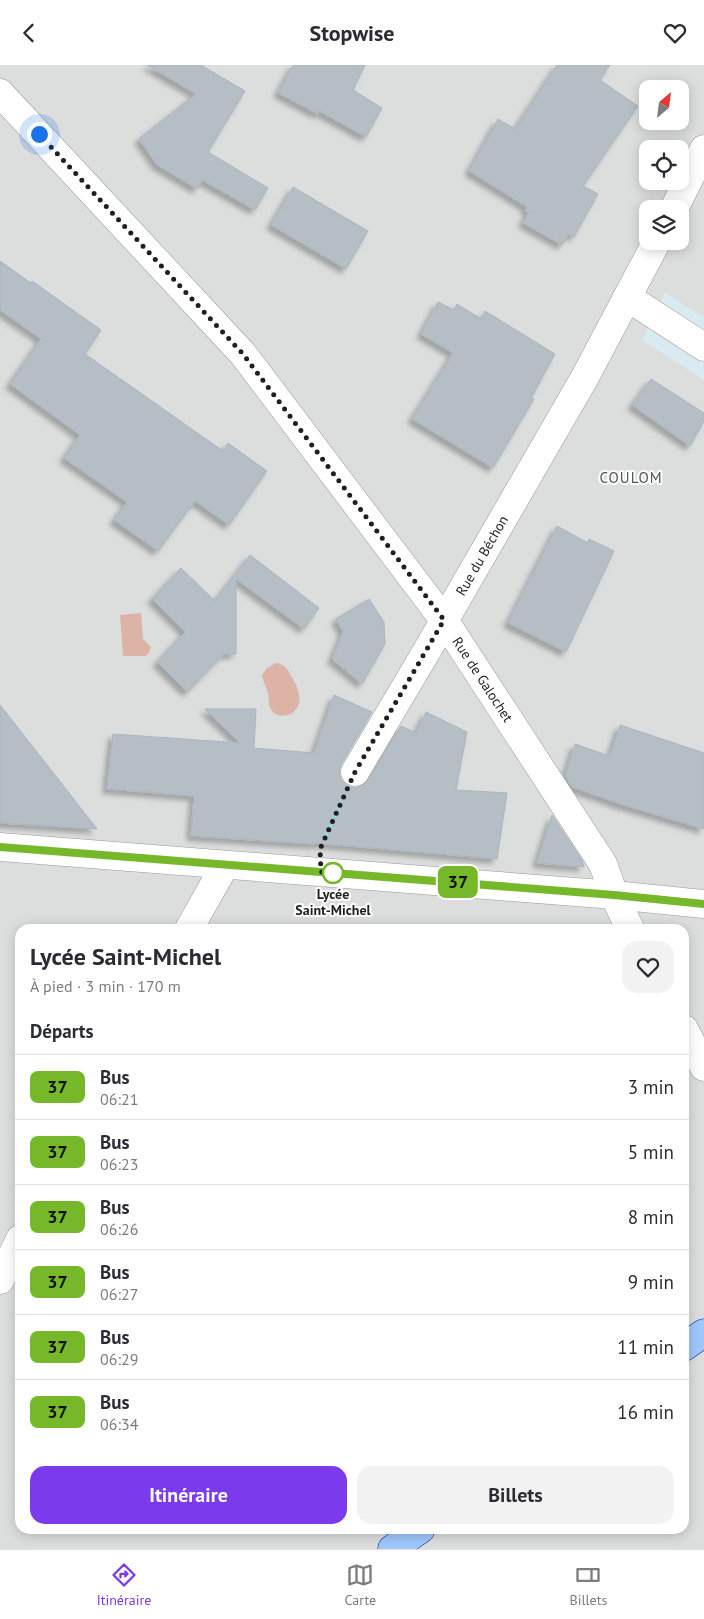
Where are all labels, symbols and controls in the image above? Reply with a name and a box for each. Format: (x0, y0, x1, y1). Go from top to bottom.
icon: back (15, 19, 43, 47)
text: Stopwise (310, 19, 394, 47)
icon: heart (661, 19, 689, 47)
north arrow (639, 80, 689, 130)
map controls (639, 80, 689, 250)
your location (27, 122, 52, 147)
button: locate (639, 140, 689, 190)
button: layers (639, 200, 689, 250)
district label: COULOM (599, 468, 663, 487)
street label: Rue du Béchon (452, 512, 512, 599)
street label: Rue de Galochet (448, 633, 517, 726)
marker: Lycée Saint-Michel (322, 862, 344, 884)
line badge: 37 (436, 866, 480, 898)
text: 37 (448, 870, 468, 893)
place label: Lycée Saint-Michel (295, 885, 372, 919)
text: Lycée Saint-Michel (30, 941, 221, 972)
button: heart (622, 941, 674, 993)
text: À pied · 3 min · 170 m (30, 976, 181, 996)
text: Départs (30, 1019, 94, 1043)
text: Bus (100, 1065, 129, 1089)
text: 37 (47, 1075, 68, 1098)
text: 3 min (628, 1075, 674, 1099)
text: 06:21 (100, 1089, 138, 1109)
text: Bus (100, 1130, 129, 1154)
text: 37 (47, 1140, 68, 1163)
text: 5 min (628, 1140, 674, 1164)
text: 06:23 (100, 1154, 138, 1174)
text: Bus (100, 1195, 129, 1219)
text: 37 (47, 1205, 68, 1228)
text: 8 min (628, 1205, 674, 1229)
text: 06:26 (100, 1219, 138, 1239)
text: Bus (100, 1260, 129, 1284)
text: 37 (47, 1270, 68, 1293)
text: 9 min (628, 1270, 674, 1294)
text: 06:27 (100, 1284, 138, 1304)
text: Bus (100, 1325, 129, 1349)
text: 37 (47, 1335, 68, 1358)
text: 11 min (617, 1335, 674, 1359)
text: 06:29 (100, 1349, 138, 1369)
text: Bus (100, 1390, 129, 1414)
text: 37 (47, 1400, 68, 1423)
text: 16 min (617, 1400, 674, 1424)
text: 06:34 (100, 1414, 138, 1434)
button: Itinéraire (30, 1466, 347, 1524)
button: Billets (357, 1466, 674, 1524)
tab: Itinéraire (97, 1561, 151, 1609)
tab: Carte (345, 1561, 376, 1609)
tab: Billets (569, 1561, 607, 1609)

